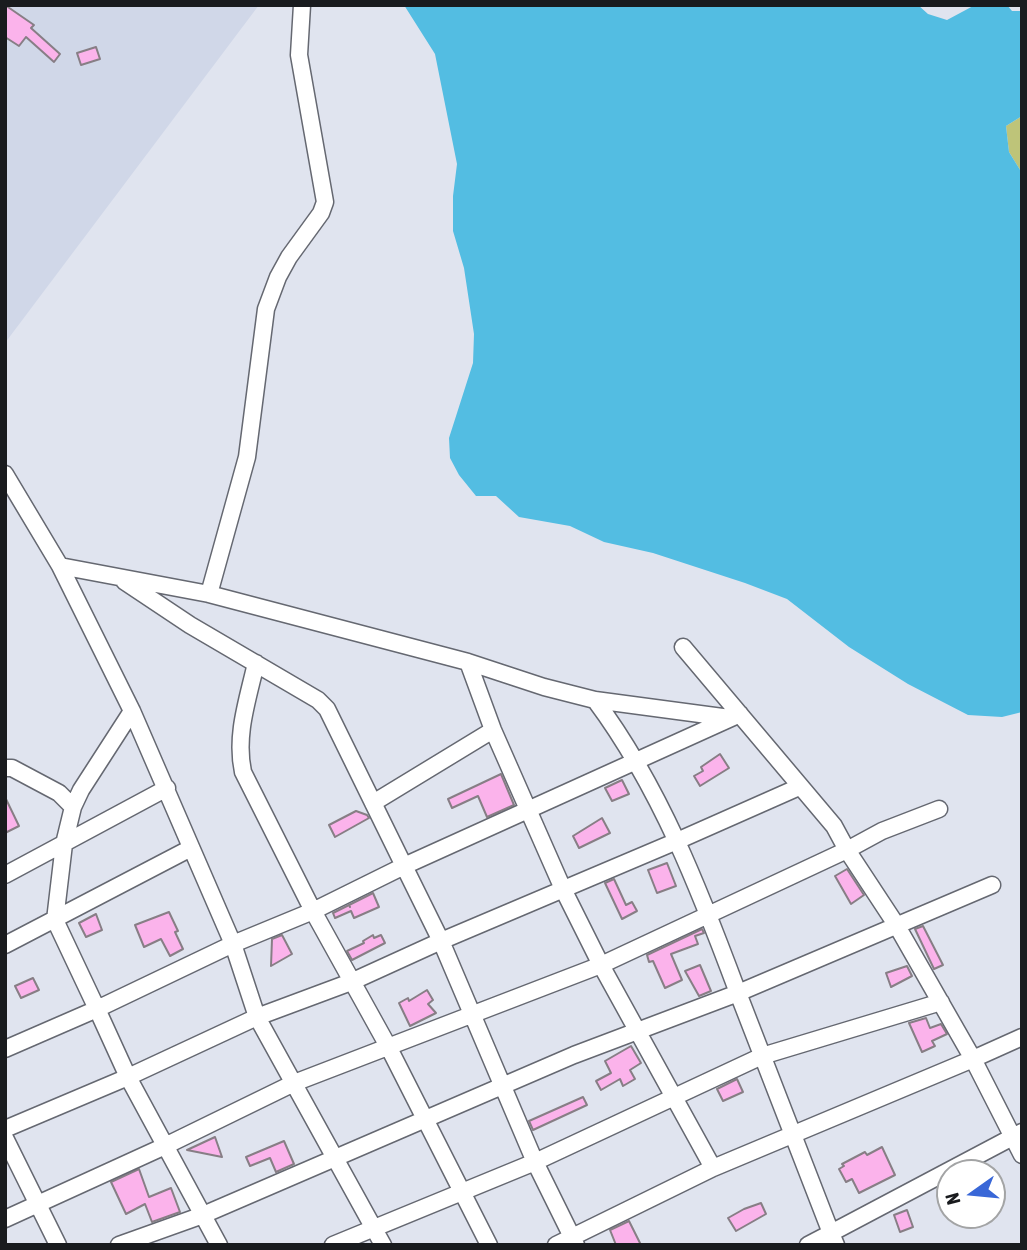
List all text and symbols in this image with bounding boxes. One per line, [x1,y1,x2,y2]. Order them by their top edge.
north arrow [936,1159,1006,1229]
text: N [941,1191,965,1207]

